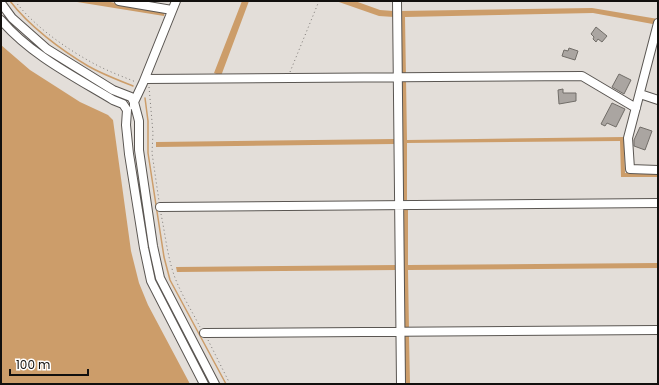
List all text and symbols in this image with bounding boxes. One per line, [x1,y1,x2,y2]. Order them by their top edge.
scale bar [10,351,88,377]
text: 100 m [16,356,50,373]

